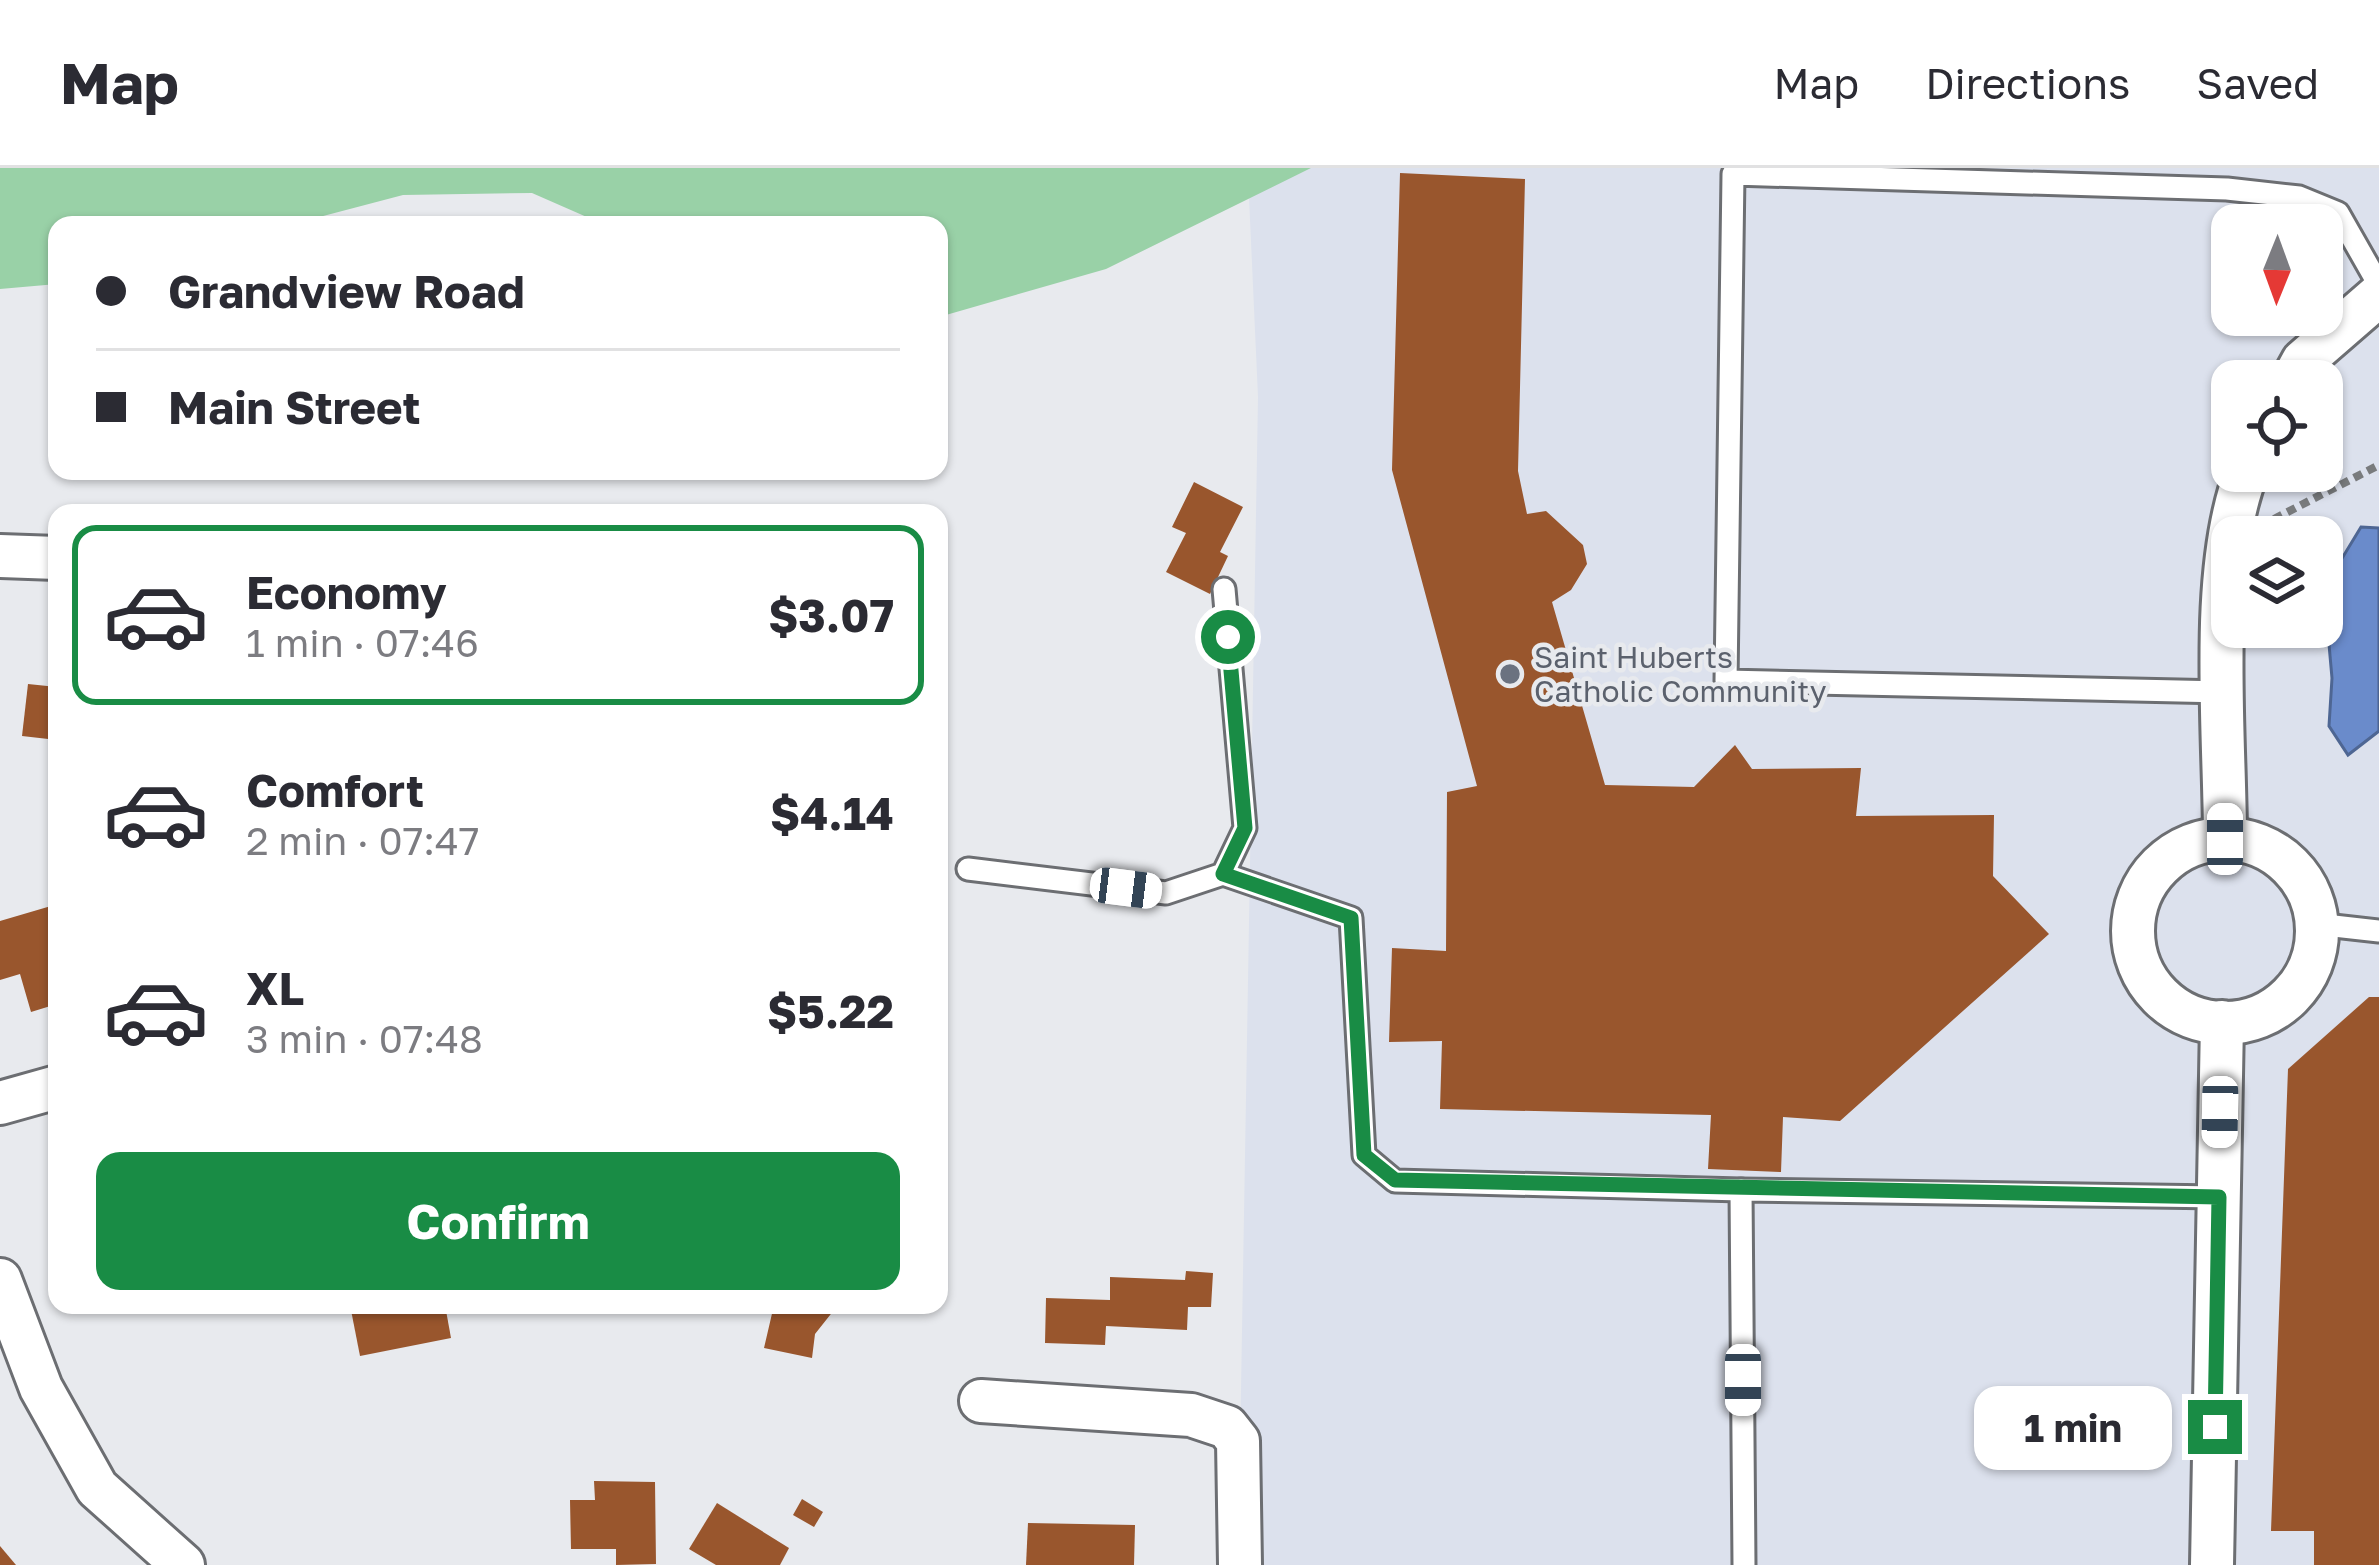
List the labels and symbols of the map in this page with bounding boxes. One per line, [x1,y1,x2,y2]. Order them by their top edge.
north arrow [2211,204,2343,336]
route start [1201,610,1255,664]
place label: Saint Huberts Catholic Community [1534,639,1827,709]
marker: Saint Huberts Catholic Community [1497,661,1523,687]
car [2207,803,2243,875]
car [1088,866,1164,910]
car [2201,1076,2239,1148]
car [1725,1344,1761,1416]
callout: 1 min [1975,1385,2173,1469]
route end [2188,1400,2242,1454]

